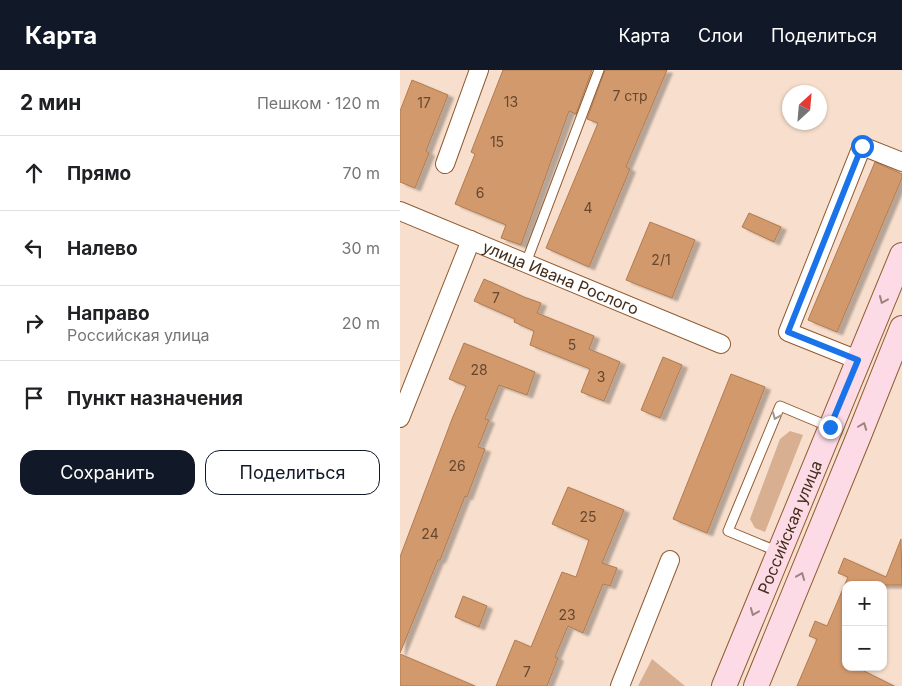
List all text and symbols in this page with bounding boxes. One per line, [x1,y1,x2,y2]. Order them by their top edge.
text: Карта [25,21,97,50]
text: Карта [618,25,670,46]
text: Слои [698,25,743,46]
text: Поделиться [771,25,877,46]
north arrow [782,85,827,130]
house number: 7 стр [612,87,648,104]
text: 2 мин [20,90,81,115]
text: Пешком · 120 m [257,93,380,113]
house number: 13 [504,93,518,110]
house number: 17 [417,94,431,111]
house number: 15 [490,133,504,150]
route start [851,135,874,158]
icon: ahead [20,159,48,187]
text: Прямо [67,162,131,185]
text: 70 m [343,163,380,183]
house number: 6 [476,184,484,201]
house number: 4 [583,199,593,216]
icon: left [20,234,48,262]
street label: улица Ивана Рослого [480,236,642,319]
text: Налево [67,237,138,260]
text: 30 m [342,238,380,258]
house number: 2/1 [651,251,671,268]
house number: 7 [492,289,500,306]
one-way arrow [879,295,890,304]
text: Направо [67,302,150,325]
icon: right [20,309,48,337]
text: 20 m [342,313,380,333]
text: Российская улица [67,325,210,345]
house number: 5 [568,336,576,353]
house number: 28 [470,361,488,378]
house number: 3 [597,368,605,385]
icon: arrive [20,384,48,412]
text: Пункт назначения [67,387,243,410]
one-way arrow [771,411,782,420]
route end [819,416,842,439]
one-way arrow [857,422,867,431]
button: Сохранить [20,450,195,495]
button: Поделиться [205,450,380,495]
house number: 26 [448,457,466,474]
street label: Российская улица [753,457,826,597]
house number: 25 [579,508,597,525]
house number: 24 [421,525,439,542]
one-way arrow [795,572,806,581]
map controls [842,581,887,671]
button: + [842,581,887,626]
house number: 23 [558,606,576,623]
one-way arrow [750,607,761,616]
button: − [842,626,887,671]
house number: 7 [523,663,531,680]

